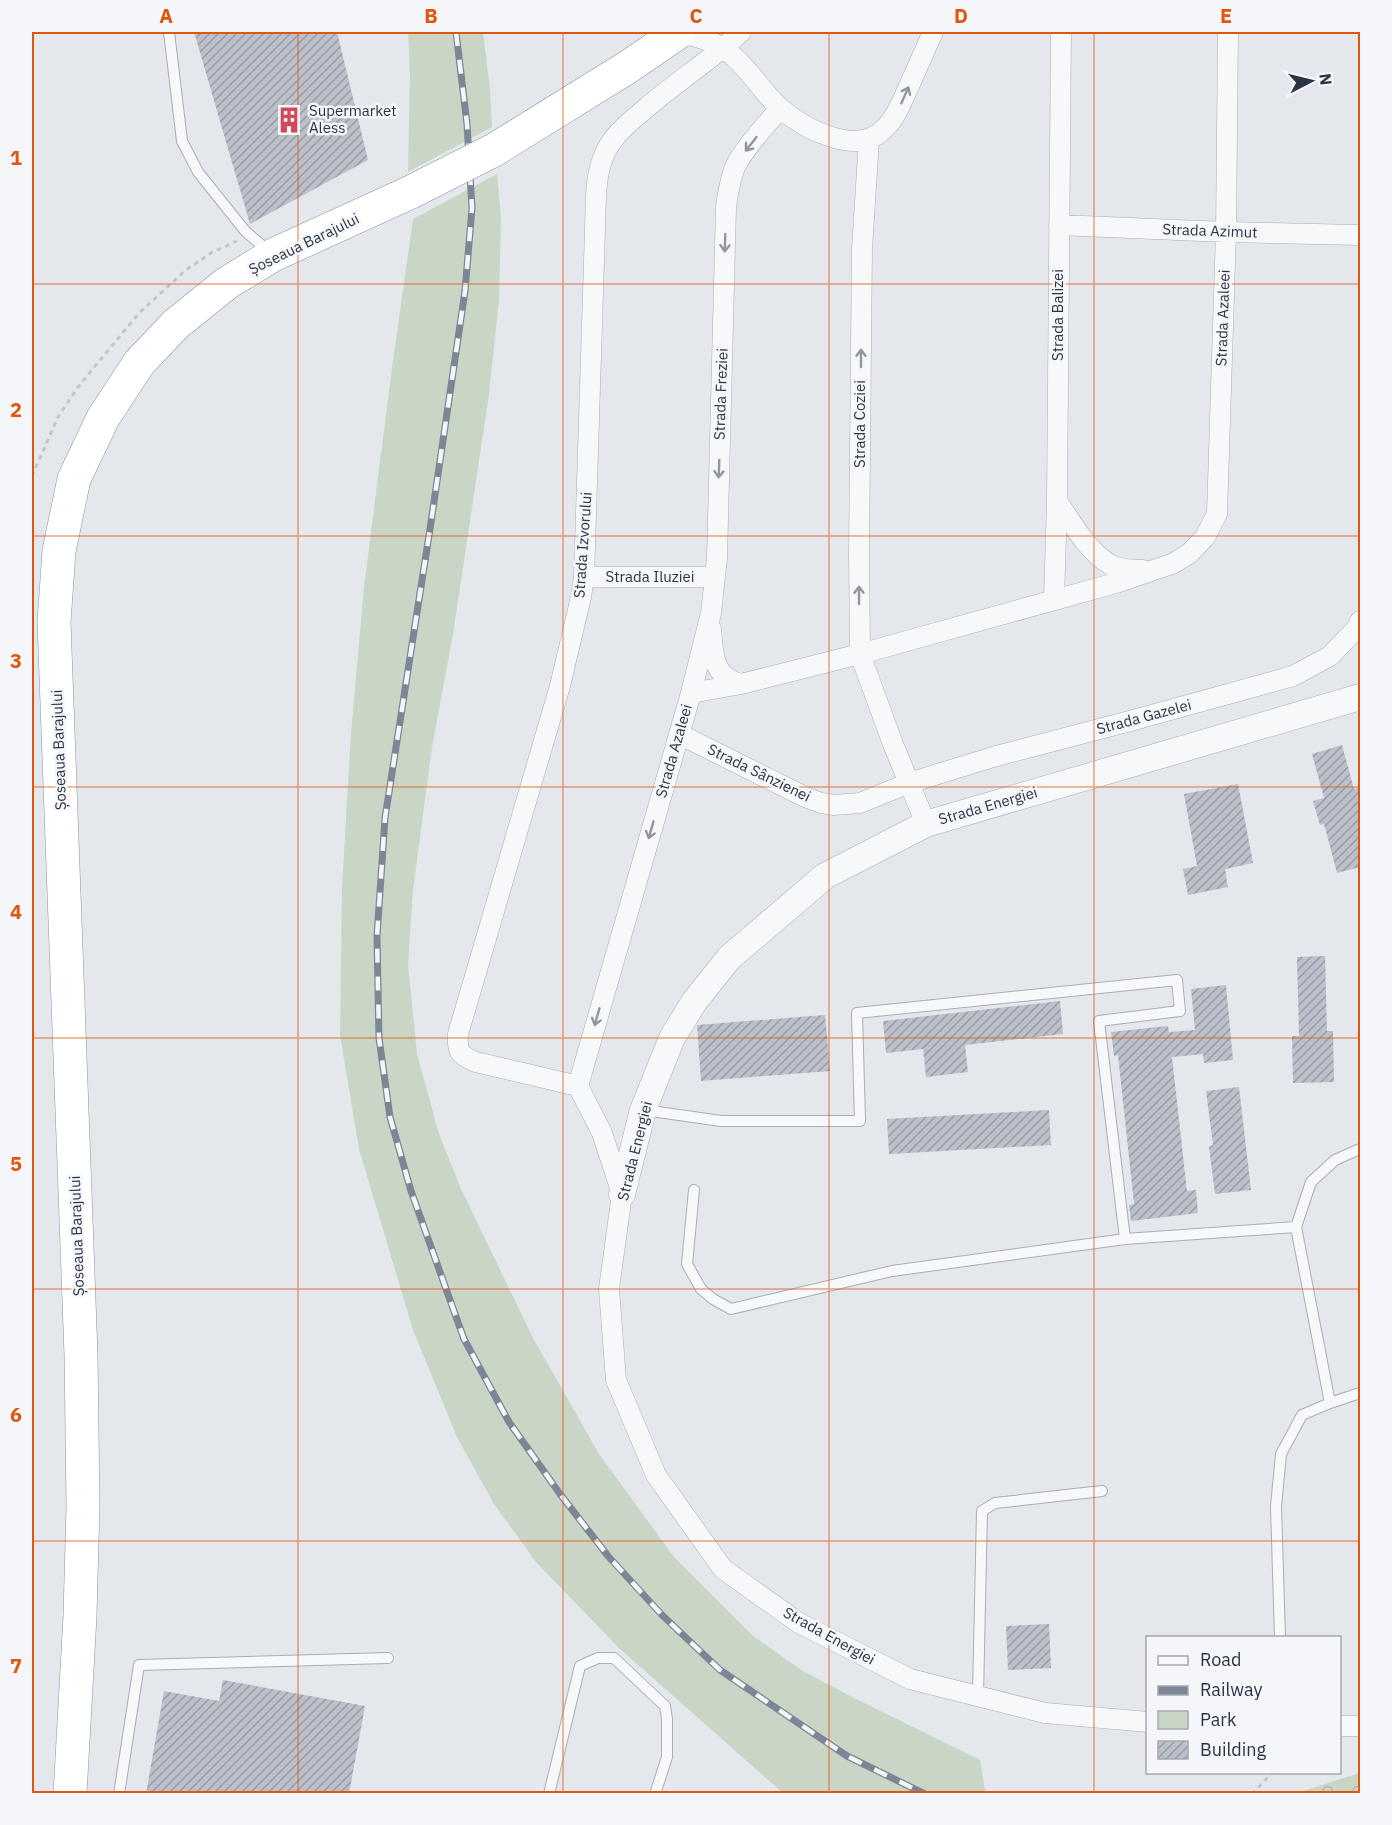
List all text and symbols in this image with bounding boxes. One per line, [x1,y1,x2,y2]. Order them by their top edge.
text: A [159,2,173,29]
text: B [424,2,438,29]
text: C [689,2,703,29]
text: D [954,2,968,29]
text: E [1220,2,1232,29]
north arrow [1281,51,1341,111]
text: N [1315,72,1337,86]
one-way arrow [899,86,911,104]
place label: Supermarket Aless [309,101,396,137]
building icon: Supermarket Aless [274,105,304,135]
one-way arrow [745,136,757,152]
text: 1 [10,144,22,171]
street label: Șoseaua Barajului [245,209,362,279]
street label: Strada Azimut [1162,219,1258,242]
one-way arrow [719,233,731,253]
street label: Strada Balizei [1048,269,1067,361]
street label: Strada Azaleei [1211,269,1234,367]
street label: Strada Freziei [709,348,732,440]
one-way arrow [855,349,867,369]
street label: Strada Coziei [850,380,869,468]
text: 2 [10,396,22,423]
one-way arrow [713,459,725,479]
street label: Strada Izvorului [569,491,596,599]
street label: Strada Iluziei [606,567,694,586]
one-way arrow [853,586,865,606]
text: 3 [10,647,22,674]
street label: Șoseaua Barajului [47,689,70,811]
street label: Strada Gazelei [1094,695,1193,738]
street label: Strada Azaleei [651,702,696,800]
street label: Strada Sânzienei [705,739,814,806]
street label: Strada Energiei [936,782,1040,829]
one-way arrow [645,820,656,839]
text: 4 [10,898,22,925]
one-way arrow [591,1007,602,1026]
street label: Strada Energiei [613,1099,656,1203]
text: 5 [10,1150,22,1177]
street label: Șoseaua Barajului [65,1175,88,1297]
text: 6 [10,1401,22,1428]
street label: Strada Energiei [780,1603,878,1669]
legend [1146,1636,1341,1774]
text: Road [1200,1648,1241,1671]
text: 7 [10,1652,22,1679]
text: Railway [1200,1678,1262,1701]
text: Park [1200,1708,1237,1731]
text: Building [1200,1738,1267,1761]

